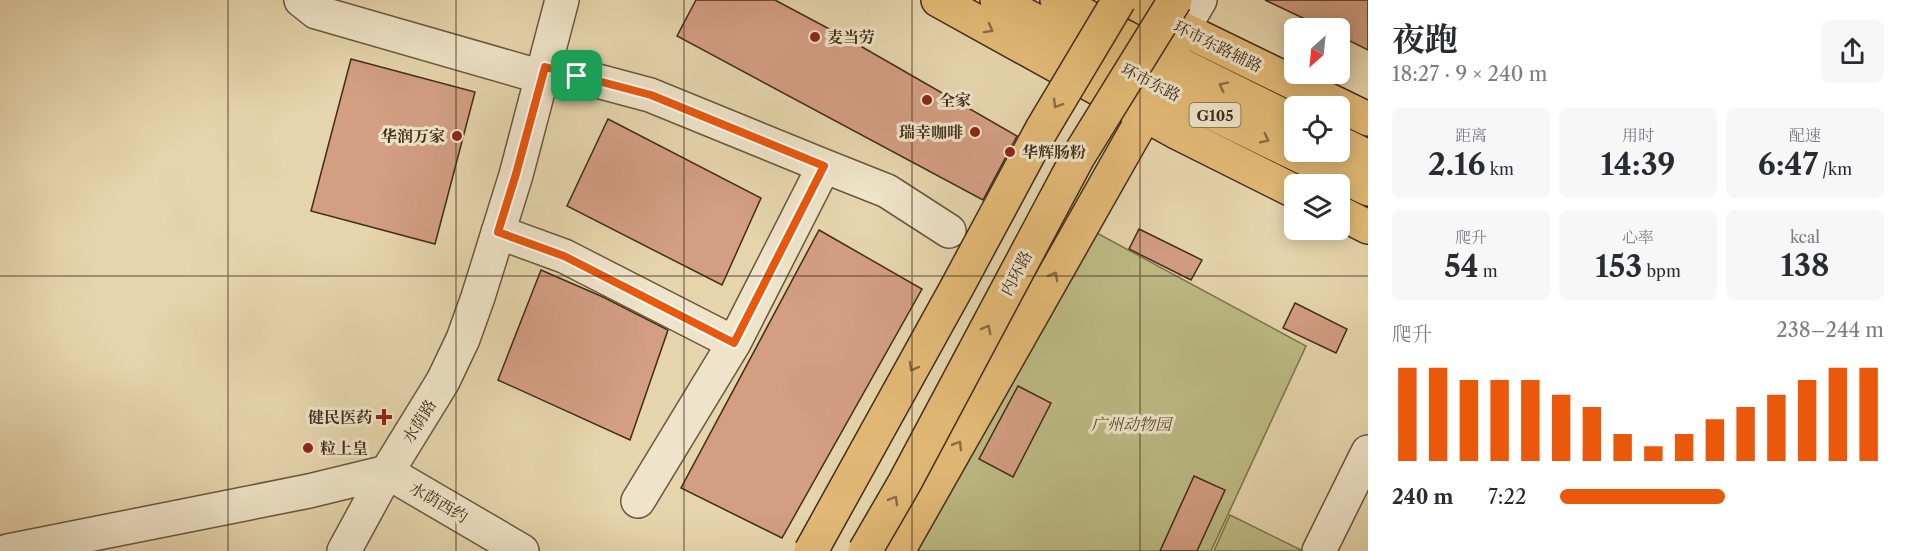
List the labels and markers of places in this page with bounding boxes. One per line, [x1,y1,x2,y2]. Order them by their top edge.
place label: 麦当劳 [827,27,875,47]
marker: 麦当劳 [808,30,822,44]
pin [551,50,602,101]
place label: 全家 [939,90,971,110]
marker: 全家 [920,93,934,107]
place label: 瑞幸咖啡 [899,122,963,142]
marker: 瑞幸咖啡 [968,125,982,139]
place label: 华润万家 [381,126,445,146]
marker: 华润万家 [450,129,464,143]
place label: 华辉肠粉 [1022,142,1086,162]
marker: 华辉肠粉 [1003,145,1017,159]
place label: 健民医药 [308,407,372,427]
marker: 健民医药 [377,410,391,424]
place label: 粒上皇 [320,438,368,458]
marker: 粒上皇 [301,441,315,455]

